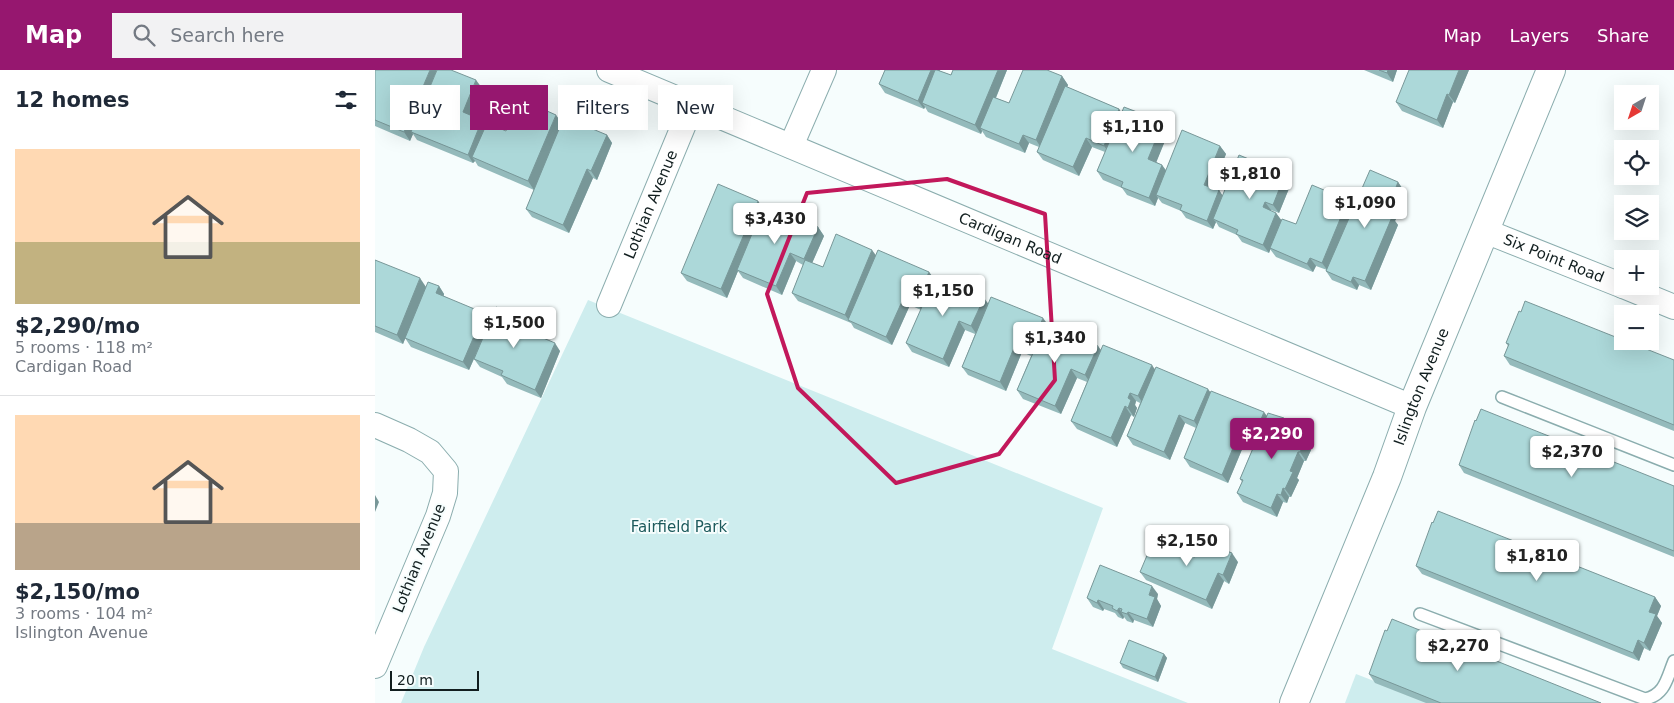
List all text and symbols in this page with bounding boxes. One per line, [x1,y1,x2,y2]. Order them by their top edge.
search box [112,13,462,58]
text: Map [25,21,82,49]
icon: search [130,21,158,49]
text: Search here [170,24,284,46]
text: Map [1443,25,1481,46]
text: Layers [1509,25,1569,46]
text: Share [1597,25,1649,46]
chip: Buy [390,85,460,130]
chip: Rent [470,85,548,130]
chip: Filters [558,85,648,130]
chip: New [658,85,733,130]
north arrow [1614,85,1659,130]
map controls [1614,85,1659,350]
icon: filters [332,86,360,114]
text: 12 homes [15,88,130,112]
pin: $1,110 [1092,111,1174,153]
text: $1,110 [1102,117,1164,136]
button: locate [1614,140,1659,185]
street label: Lothian Avenue [620,147,681,261]
pin: $1,810 [1209,158,1291,200]
text: $1,810 [1219,164,1281,183]
icon: home [143,182,233,272]
pin: $1,090 [1324,186,1406,229]
text: $1,090 [1334,193,1396,212]
button: layers [1614,195,1659,240]
pin: $3,430 [734,202,816,245]
text: $3,430 [744,209,806,228]
street label: Cardigan Road [956,209,1064,268]
street label: Six Point Road [1501,230,1607,287]
button: + [1614,250,1659,295]
pin: $1,150 [902,274,984,317]
text: $1,150 [912,281,974,300]
button: − [1614,305,1659,350]
pin: $1,500 [473,306,555,349]
text: $1,500 [483,313,545,332]
text: $2,290/mo [15,314,140,338]
pin: $1,340 [1014,322,1096,364]
street label: Islington Avenue [1390,325,1453,448]
text: $1,340 [1024,328,1086,347]
text: 5 rooms · 118 m² [15,338,153,357]
text: Cardigan Road [15,357,132,376]
pin: $2,290 [1231,418,1313,460]
text: $2,290 [1241,424,1303,443]
pin: $2,370 [1531,436,1613,478]
text: $2,370 [1541,442,1603,461]
icon: home [143,447,233,537]
street label: Lothian Avenue [389,501,449,615]
park label: Fairfield Park [631,518,727,536]
pin: $2,150 [1146,524,1228,567]
text: $2,150 [1156,531,1218,550]
pin: $1,810 [1496,540,1578,582]
text: $1,810 [1506,546,1568,565]
text: $2,150/mo [15,580,140,604]
text: 3 rooms · 104 m² [15,604,153,623]
text: Islington Avenue [15,623,148,642]
pin: $2,270 [1417,630,1499,672]
text: $2,270 [1427,636,1489,655]
scale bar [390,668,479,691]
text: 20 m [397,672,433,688]

